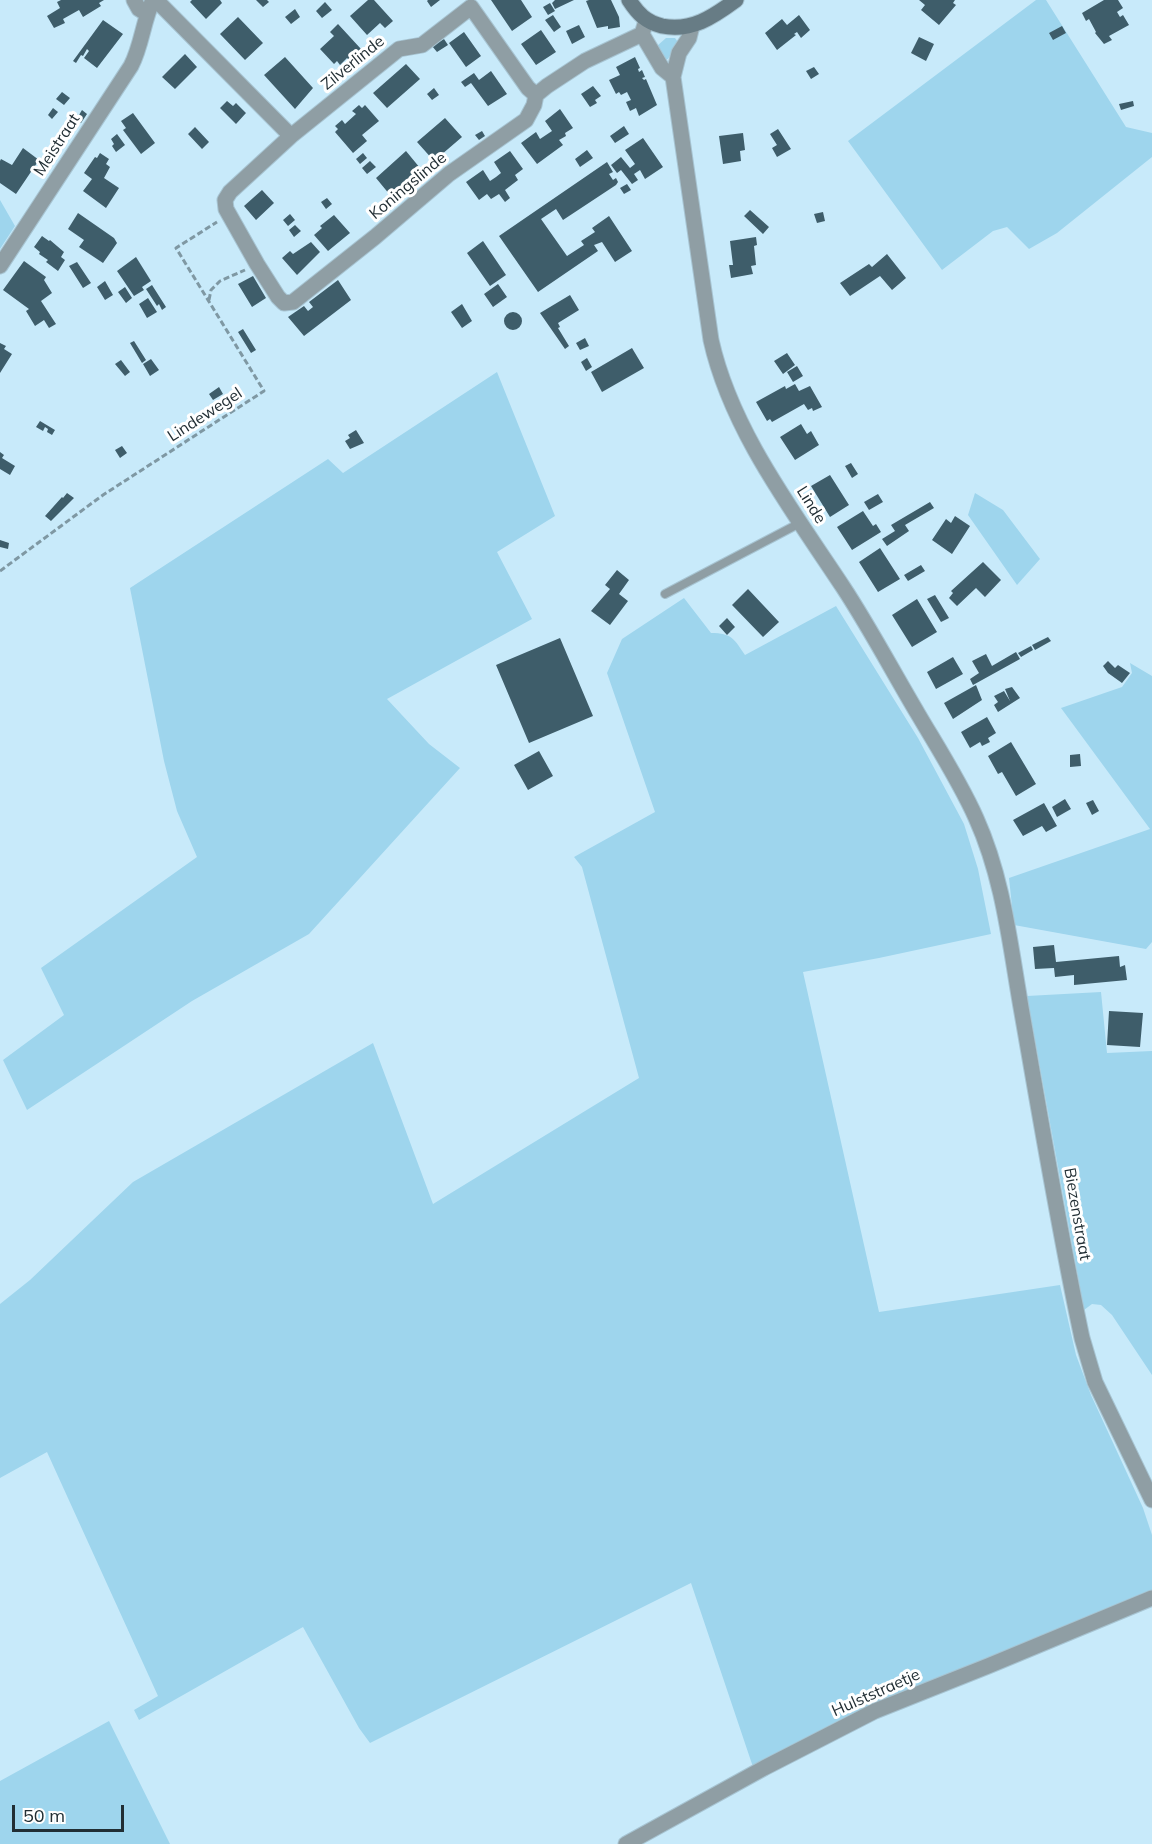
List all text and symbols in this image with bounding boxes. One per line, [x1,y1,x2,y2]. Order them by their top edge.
street label: Zilverlinde [318,32,388,94]
street label: Meistraat [30,110,84,180]
street label: Koningslinde [366,148,450,224]
street label: Lindewegel [164,384,246,446]
street label: Linde [792,483,830,527]
street label: Biezenstraat [1059,1166,1095,1262]
street label: Hulststraetje [829,1665,923,1721]
scale bar [15,1793,128,1831]
text: 50 m [23,1804,65,1827]

